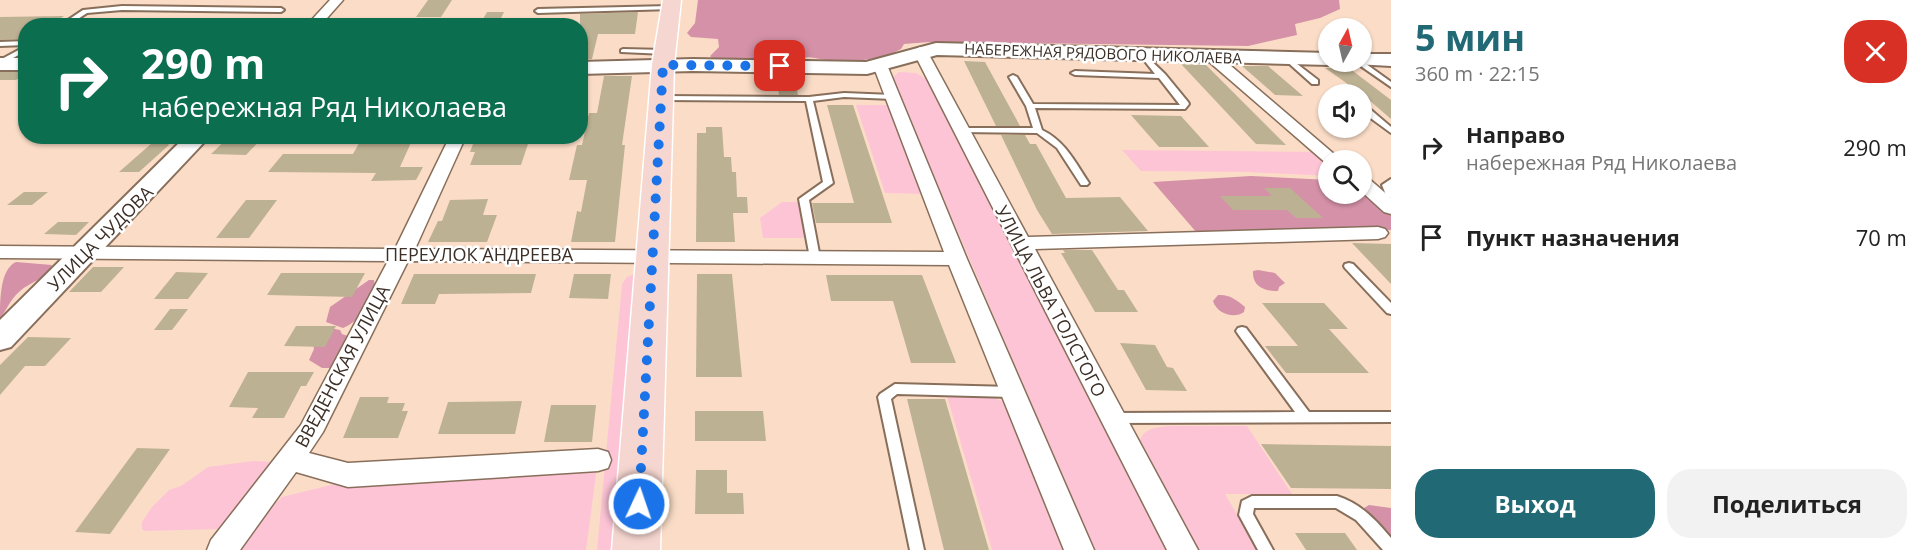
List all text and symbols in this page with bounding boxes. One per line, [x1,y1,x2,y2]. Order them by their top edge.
text: 5 мин [1415,13,1525,62]
north arrow [1318,18,1372,72]
map controls [1318,18,1372,204]
button: close [1844,20,1907,83]
text: 290 m [141,34,265,91]
street label: НАБЕРЕЖНАЯ РЯДОВОГО НИКОЛАЕВА [964,38,1243,68]
pin [754,40,805,91]
icon: right [42,42,120,120]
icon: arrive [763,49,796,82]
text: 360 m · 22:15 [1415,60,1540,87]
button: sound [1318,84,1372,138]
text: набережная Ряд Николаева [141,88,507,125]
text: Направо [1466,119,1565,149]
icon: right [1415,131,1448,164]
text: 290 m [1843,132,1907,162]
text: набережная Ряд Николаева [1466,149,1737,176]
button: search [1318,150,1372,204]
street label: УЛИЦА ЧУДОВА [42,180,158,296]
street label: УЛИЦА ЛЬВА ТОЛСТОГО [990,201,1112,401]
icon: arrive [1415,221,1448,254]
text: Пункт назначения [1466,222,1680,252]
text: 70 m [1856,222,1907,252]
street label: ПЕРЕУЛОК АНДРЕЕВА [385,242,574,266]
street label: ВВЕДЕНСКАЯ УЛИЦА [289,280,395,451]
button: Выход [1415,469,1655,538]
button: Поделиться [1667,469,1907,538]
position arrow [607,472,671,536]

